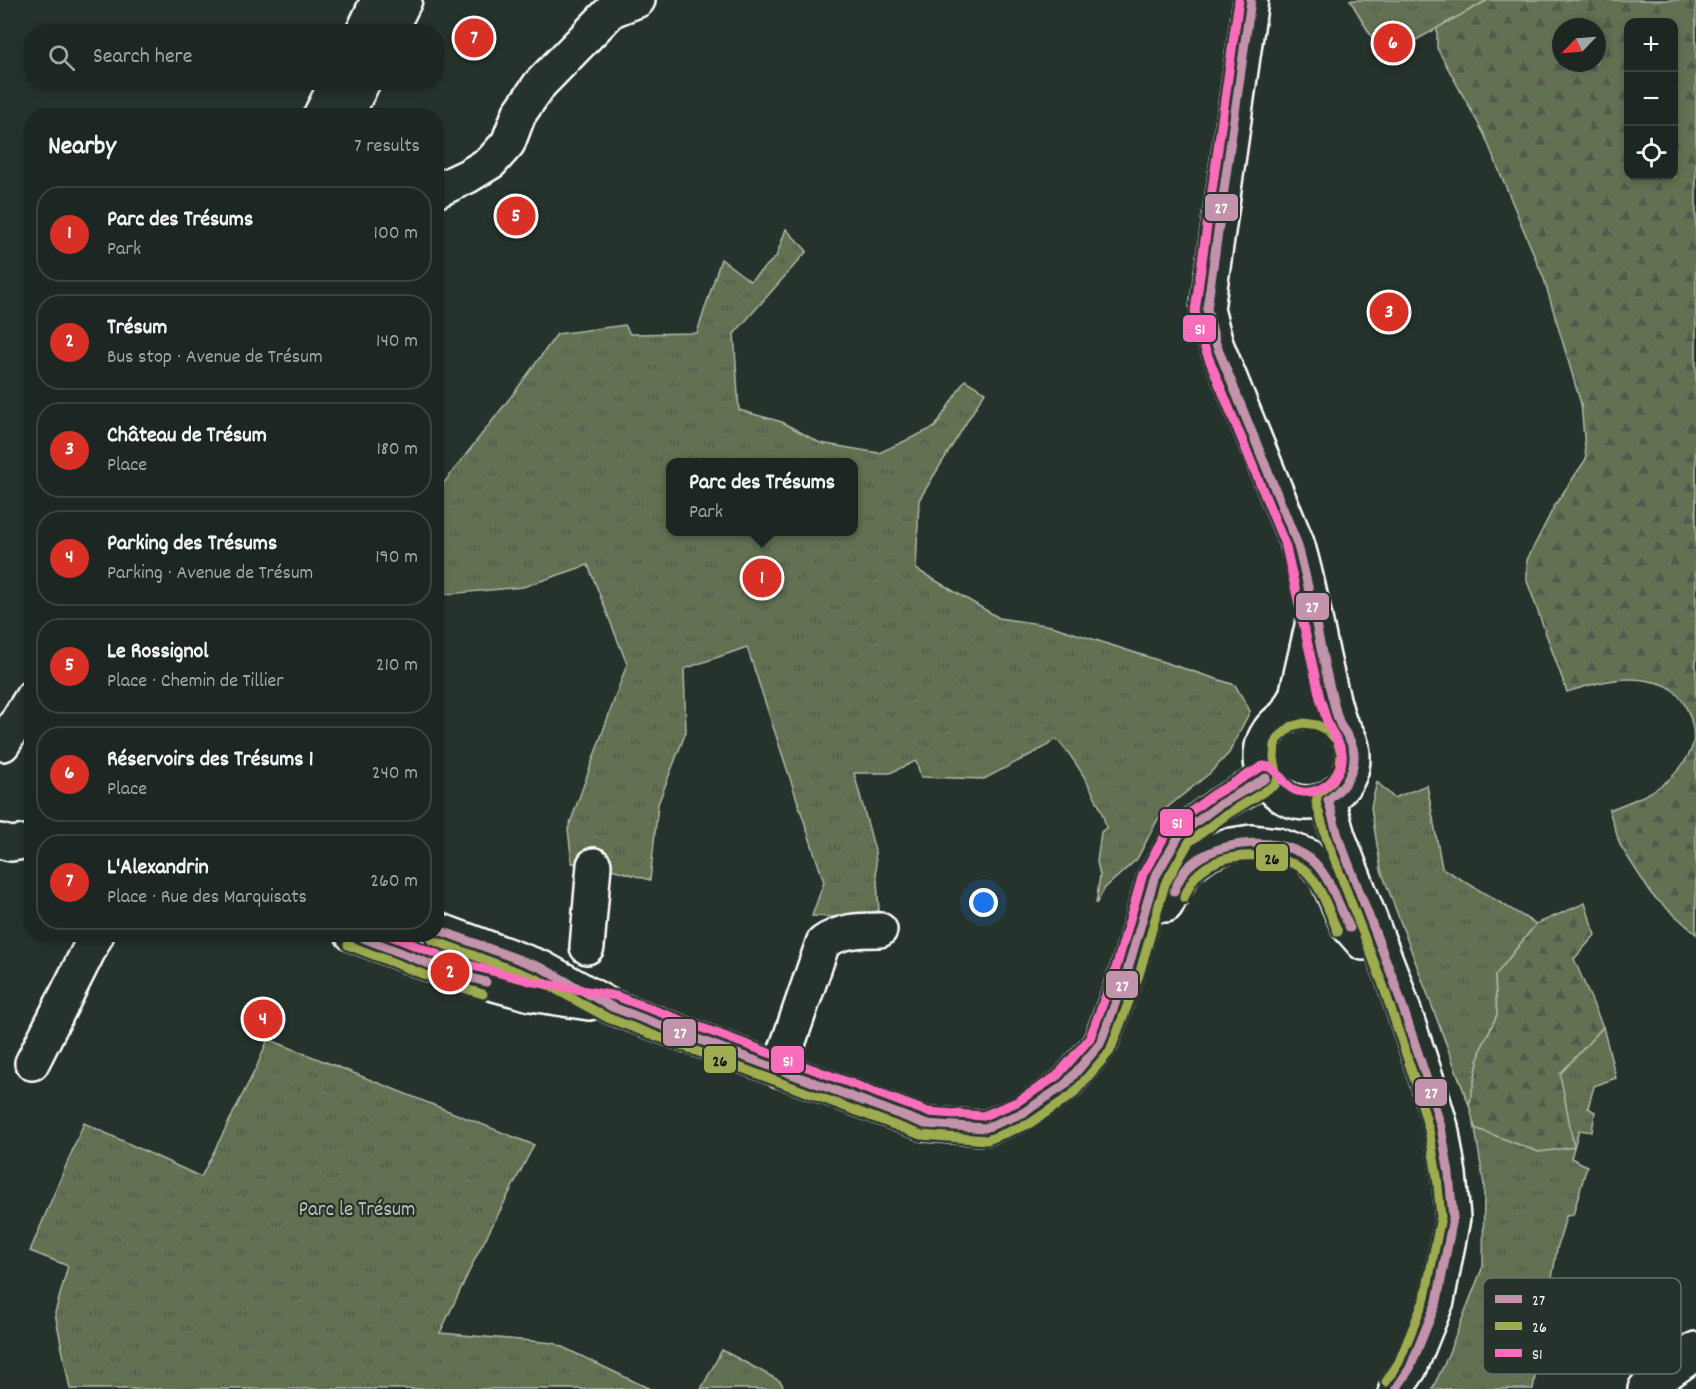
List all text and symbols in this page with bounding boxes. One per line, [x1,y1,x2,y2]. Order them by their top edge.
pin: 7 [454,15,494,60]
north arrow [1552,18,1606,72]
map controls [1624,18,1678,180]
button: + [1624,18,1678,72]
pin: 6 [1374,20,1412,66]
search box [24,24,444,90]
icon: search [45,41,78,74]
text: Search here [93,42,192,73]
button: − [1624,72,1678,126]
button: locate [1624,126,1678,180]
text: Nearby [48,129,116,166]
text: 7 results [354,133,420,161]
line badge: 27 [1204,193,1239,222]
pin: 5 [496,194,536,238]
text: 27 [1214,198,1228,221]
text: Parc des Trésums [107,205,253,236]
text: 1 [67,220,72,248]
text: 100 m [374,220,418,248]
text: Park [107,236,141,264]
pin: 3 [1370,290,1408,334]
text: Trésum [107,313,167,344]
line badge: S1 [1182,314,1217,343]
text: S1 [1195,319,1205,342]
text: 2 [65,328,74,356]
text: 140 m [376,328,418,356]
text: Bus stop · Avenue de Trésum [107,344,323,372]
text: Château de Trésum [107,421,267,452]
text: 3 [65,436,74,464]
text: 180 m [376,436,418,464]
text: Place [107,452,147,480]
popup [666,458,858,536]
text: Parc des Trésums [689,468,835,499]
text: Park [689,499,723,527]
text: Parking des Trésums [107,529,277,560]
text: 4 [65,544,74,572]
text: 190 m [375,544,418,572]
pin: 1 [742,556,782,600]
text: Parking · Avenue de Trésum [107,560,313,588]
line badge: 27 [1295,592,1330,621]
text: 27 [1305,597,1319,620]
text: Le Rossignol [107,637,209,668]
text: 5 [65,652,74,680]
text: 210 m [376,652,418,680]
text: Place · Chemin de Tillier [107,668,284,696]
text: Réservoirs des Trésums 1 [107,745,313,776]
text: 6 [65,760,74,788]
text: 240 m [372,760,418,788]
text: Place [107,776,147,804]
line badge: S1 [1159,808,1194,837]
text: S1 [1172,813,1182,836]
line badge: 26 [1255,843,1289,872]
text: 26 [1265,849,1280,872]
text: L'Alexandrin [107,853,209,884]
text: 7 [66,868,73,896]
text: 260 m [370,868,418,896]
text: Place · Rue des Marquisats [107,884,307,912]
your location [969,888,998,917]
pin: 2 [430,950,470,994]
line badge: 27 [1105,970,1139,999]
text: 27 [1115,976,1129,999]
pin: 4 [244,996,282,1042]
line badge: 27 [662,1018,697,1047]
text: 27 [673,1023,687,1046]
line badge: 26 [703,1045,737,1074]
line badge: S1 [770,1045,805,1074]
text: 26 [713,1051,728,1074]
text: S1 [783,1051,793,1074]
line badge: 27 [1414,1078,1448,1107]
text: 27 [1424,1083,1438,1106]
park label: Parc le Trésum [298,1196,416,1226]
legend [1483,1278,1681,1374]
text: 27 [1532,1290,1545,1313]
text: 26 [1532,1317,1547,1340]
text: S1 [1532,1344,1543,1367]

